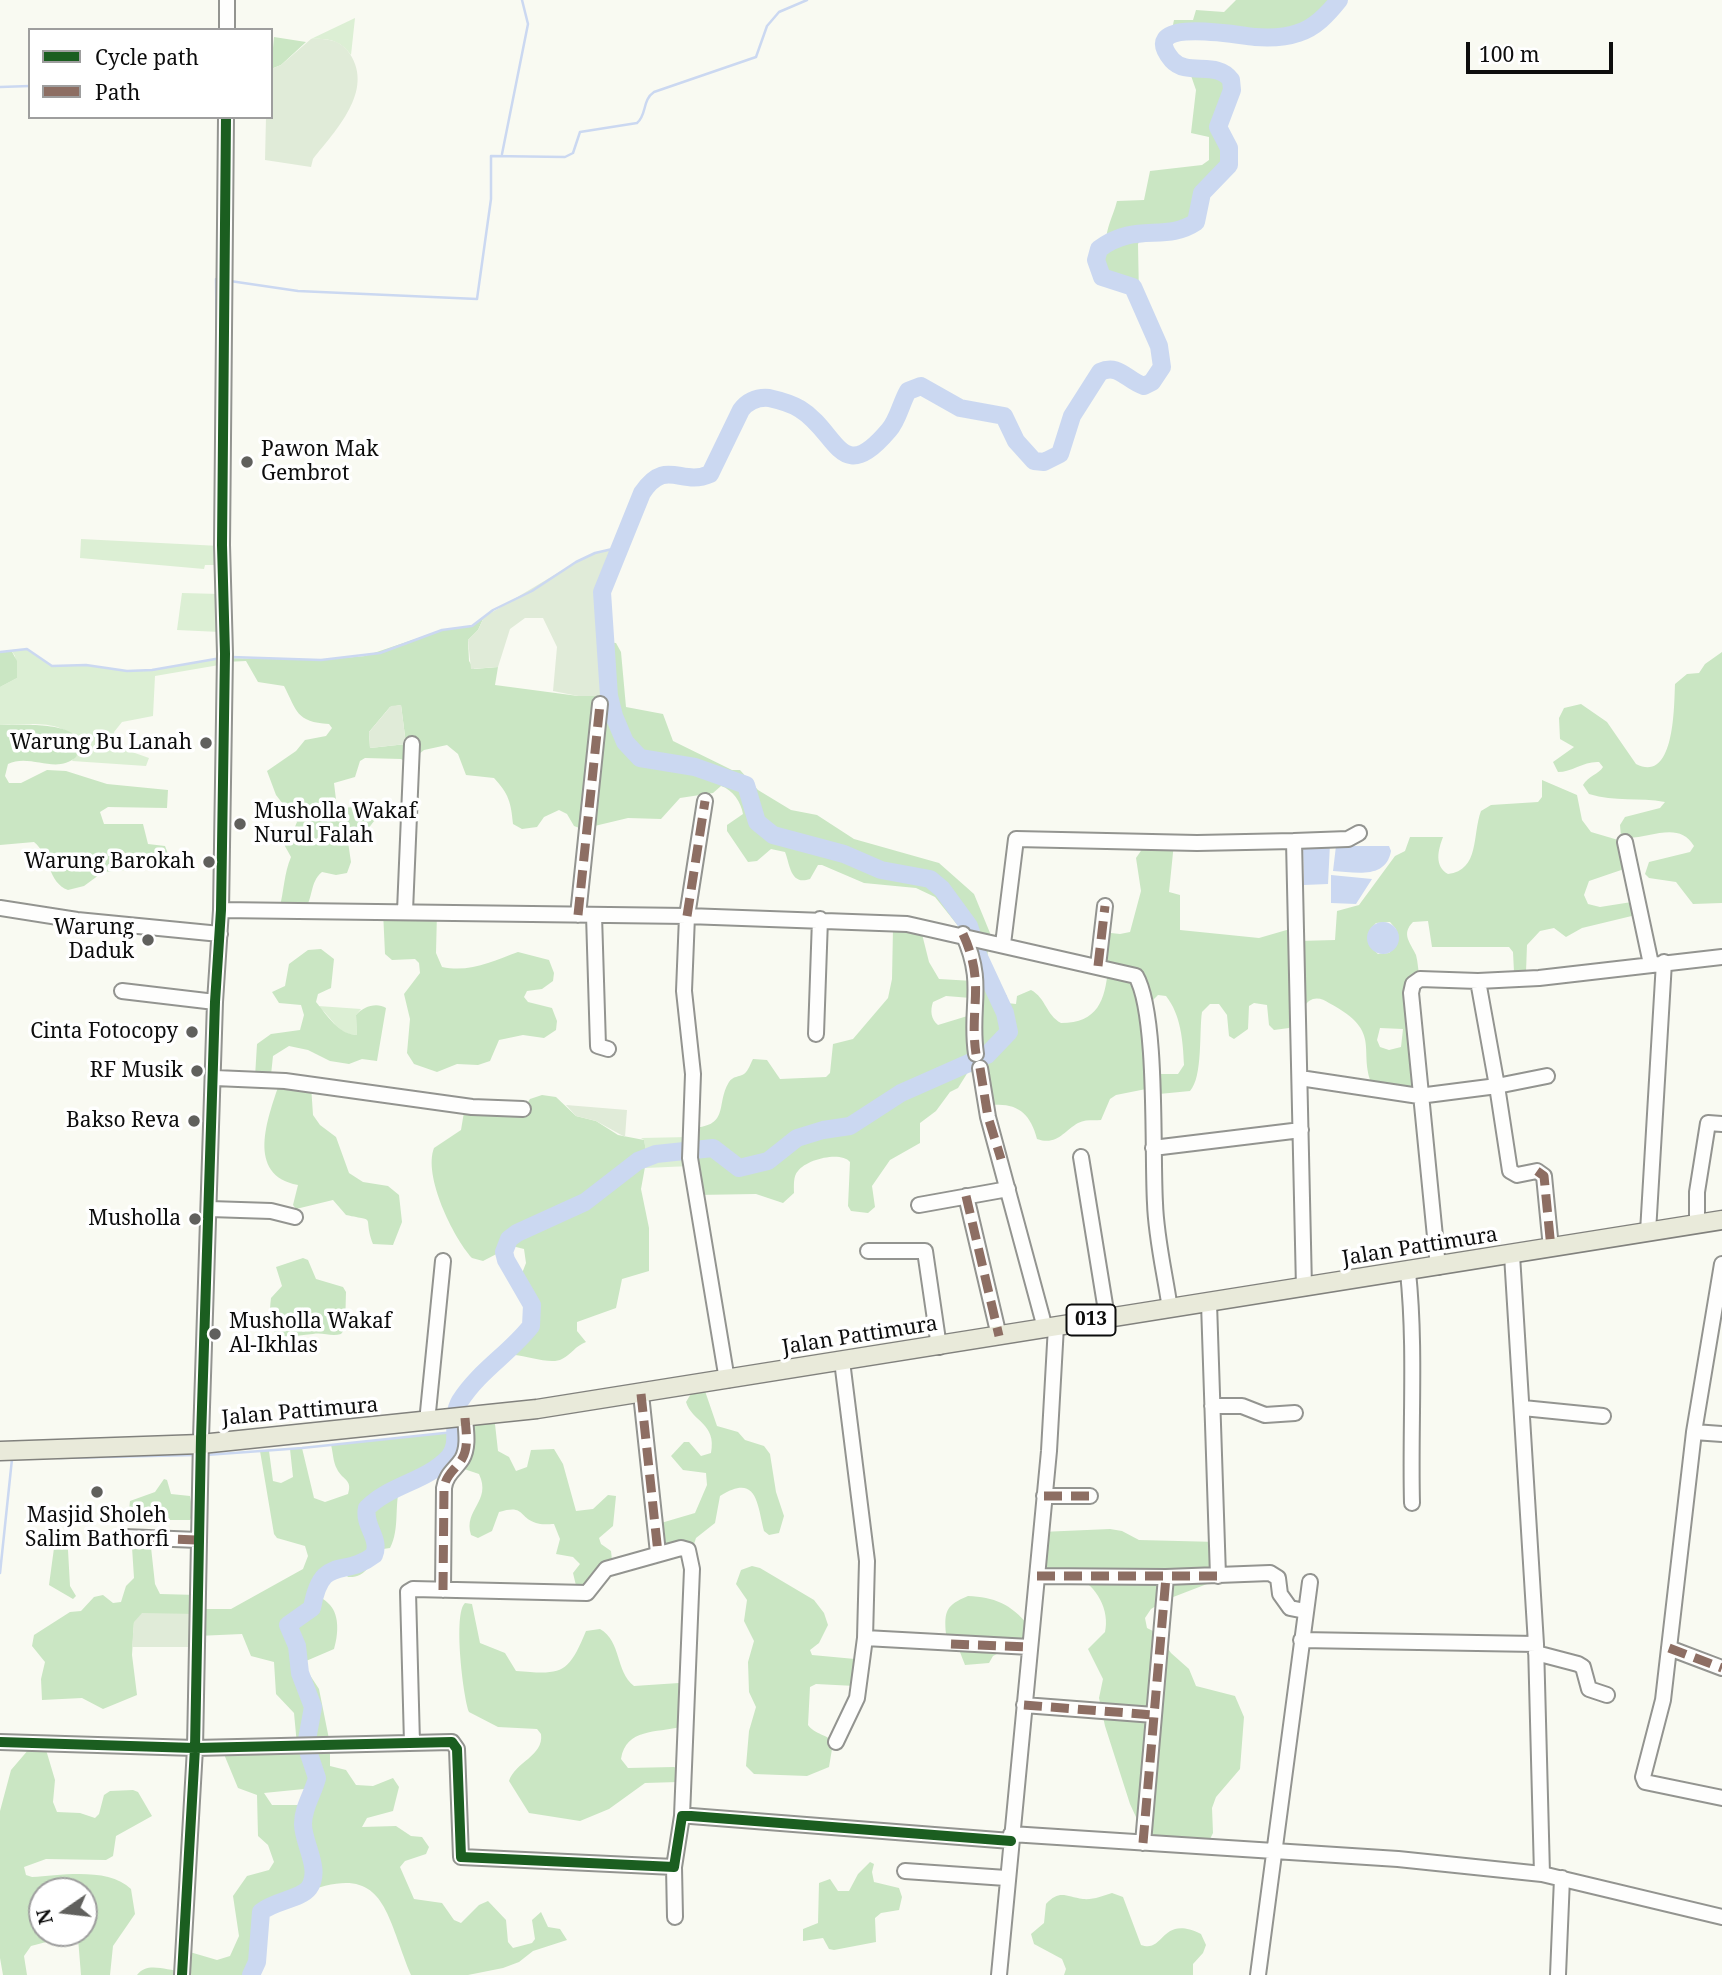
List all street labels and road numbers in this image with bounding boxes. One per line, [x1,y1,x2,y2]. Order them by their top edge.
street label: Jalan Pattimura [1340,1222,1500,1272]
road number: 013 [1066,1304,1116,1336]
street label: Jalan Pattimura [780,1311,940,1361]
street label: Jalan Pattimura [221,1393,379,1431]

